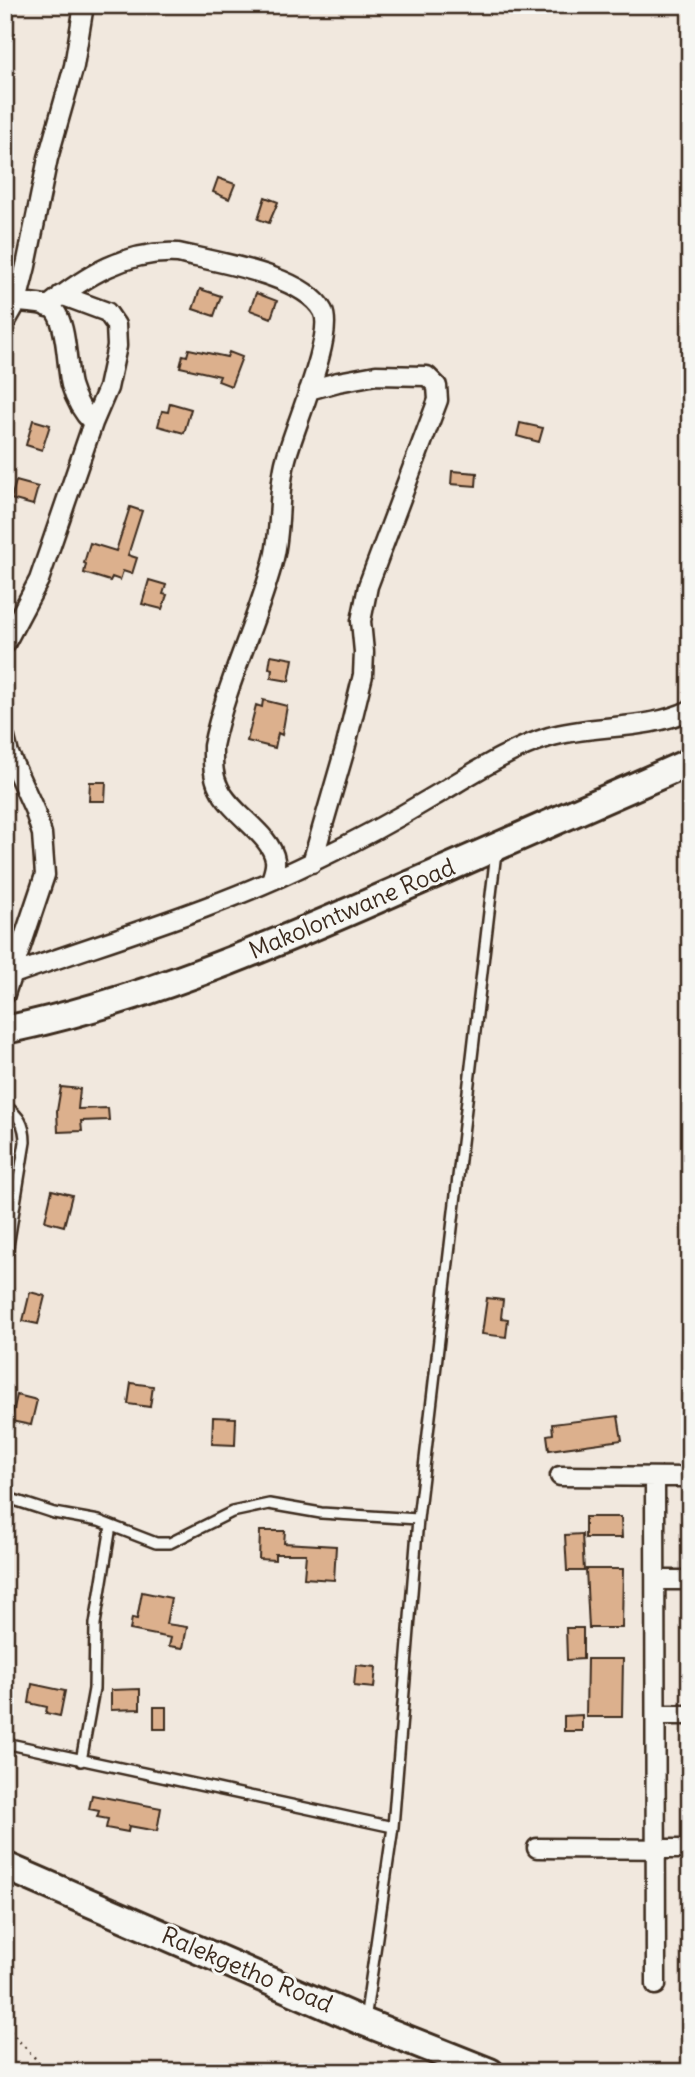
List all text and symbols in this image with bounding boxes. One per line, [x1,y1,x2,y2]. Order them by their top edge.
street label: Makolontwane Road [244,851,459,965]
street label: Ralekgetho Road [157,1920,337,2019]

